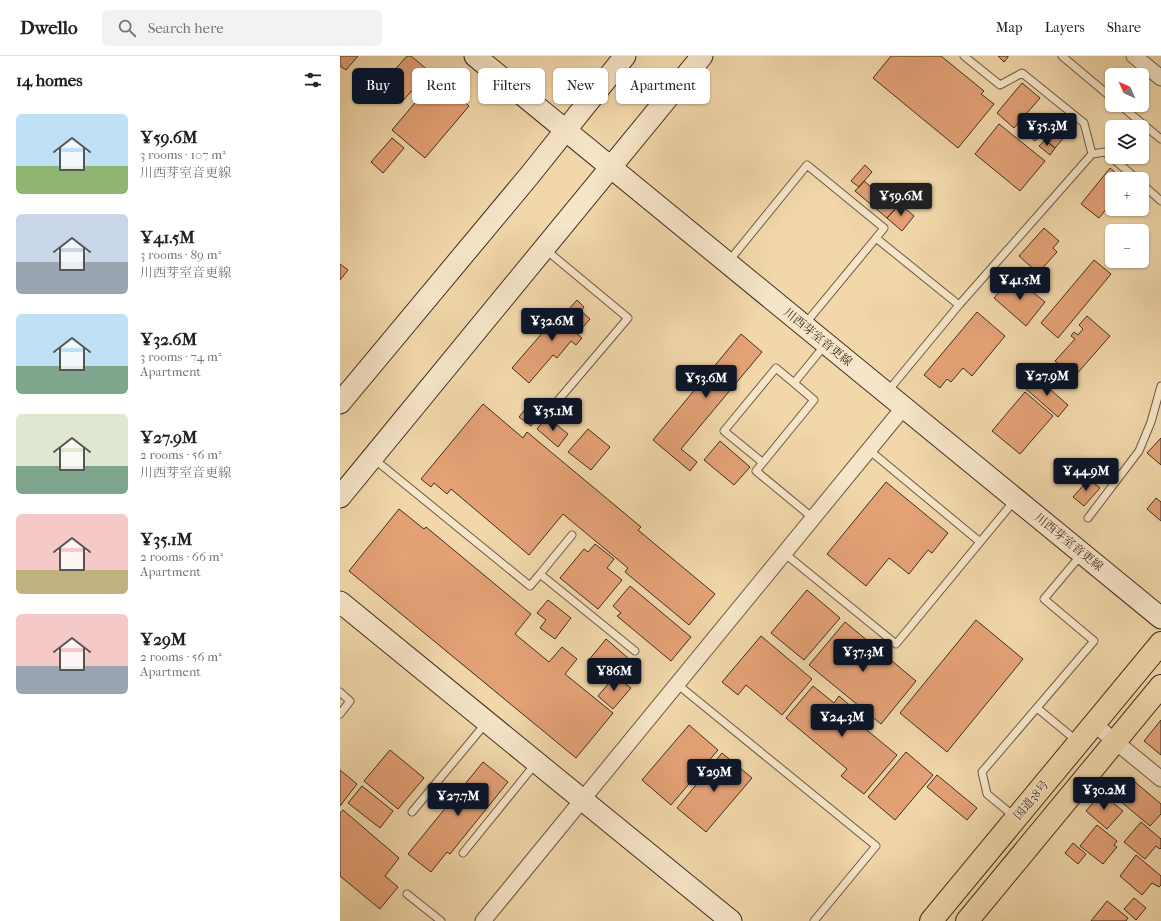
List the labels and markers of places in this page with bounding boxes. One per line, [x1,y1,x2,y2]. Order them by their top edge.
pin: ¥35.3M [1014,113,1080,147]
pin: ¥59.6M [868,183,934,217]
pin: ¥41.5M [987,267,1053,301]
pin: ¥32.6M [519,308,585,342]
pin: ¥27.9M [1014,363,1080,397]
pin: ¥53.6M [673,365,739,399]
pin: ¥35.1M [520,398,586,432]
pin: ¥44.9M [1053,458,1119,492]
pin: ¥37.3M [830,639,896,673]
pin: ¥86M [590,658,638,692]
pin: ¥24.3M [809,704,875,738]
pin: ¥29M [690,759,738,793]
pin: ¥30.2M [1071,777,1137,811]
pin: ¥27.7M [425,783,491,817]

